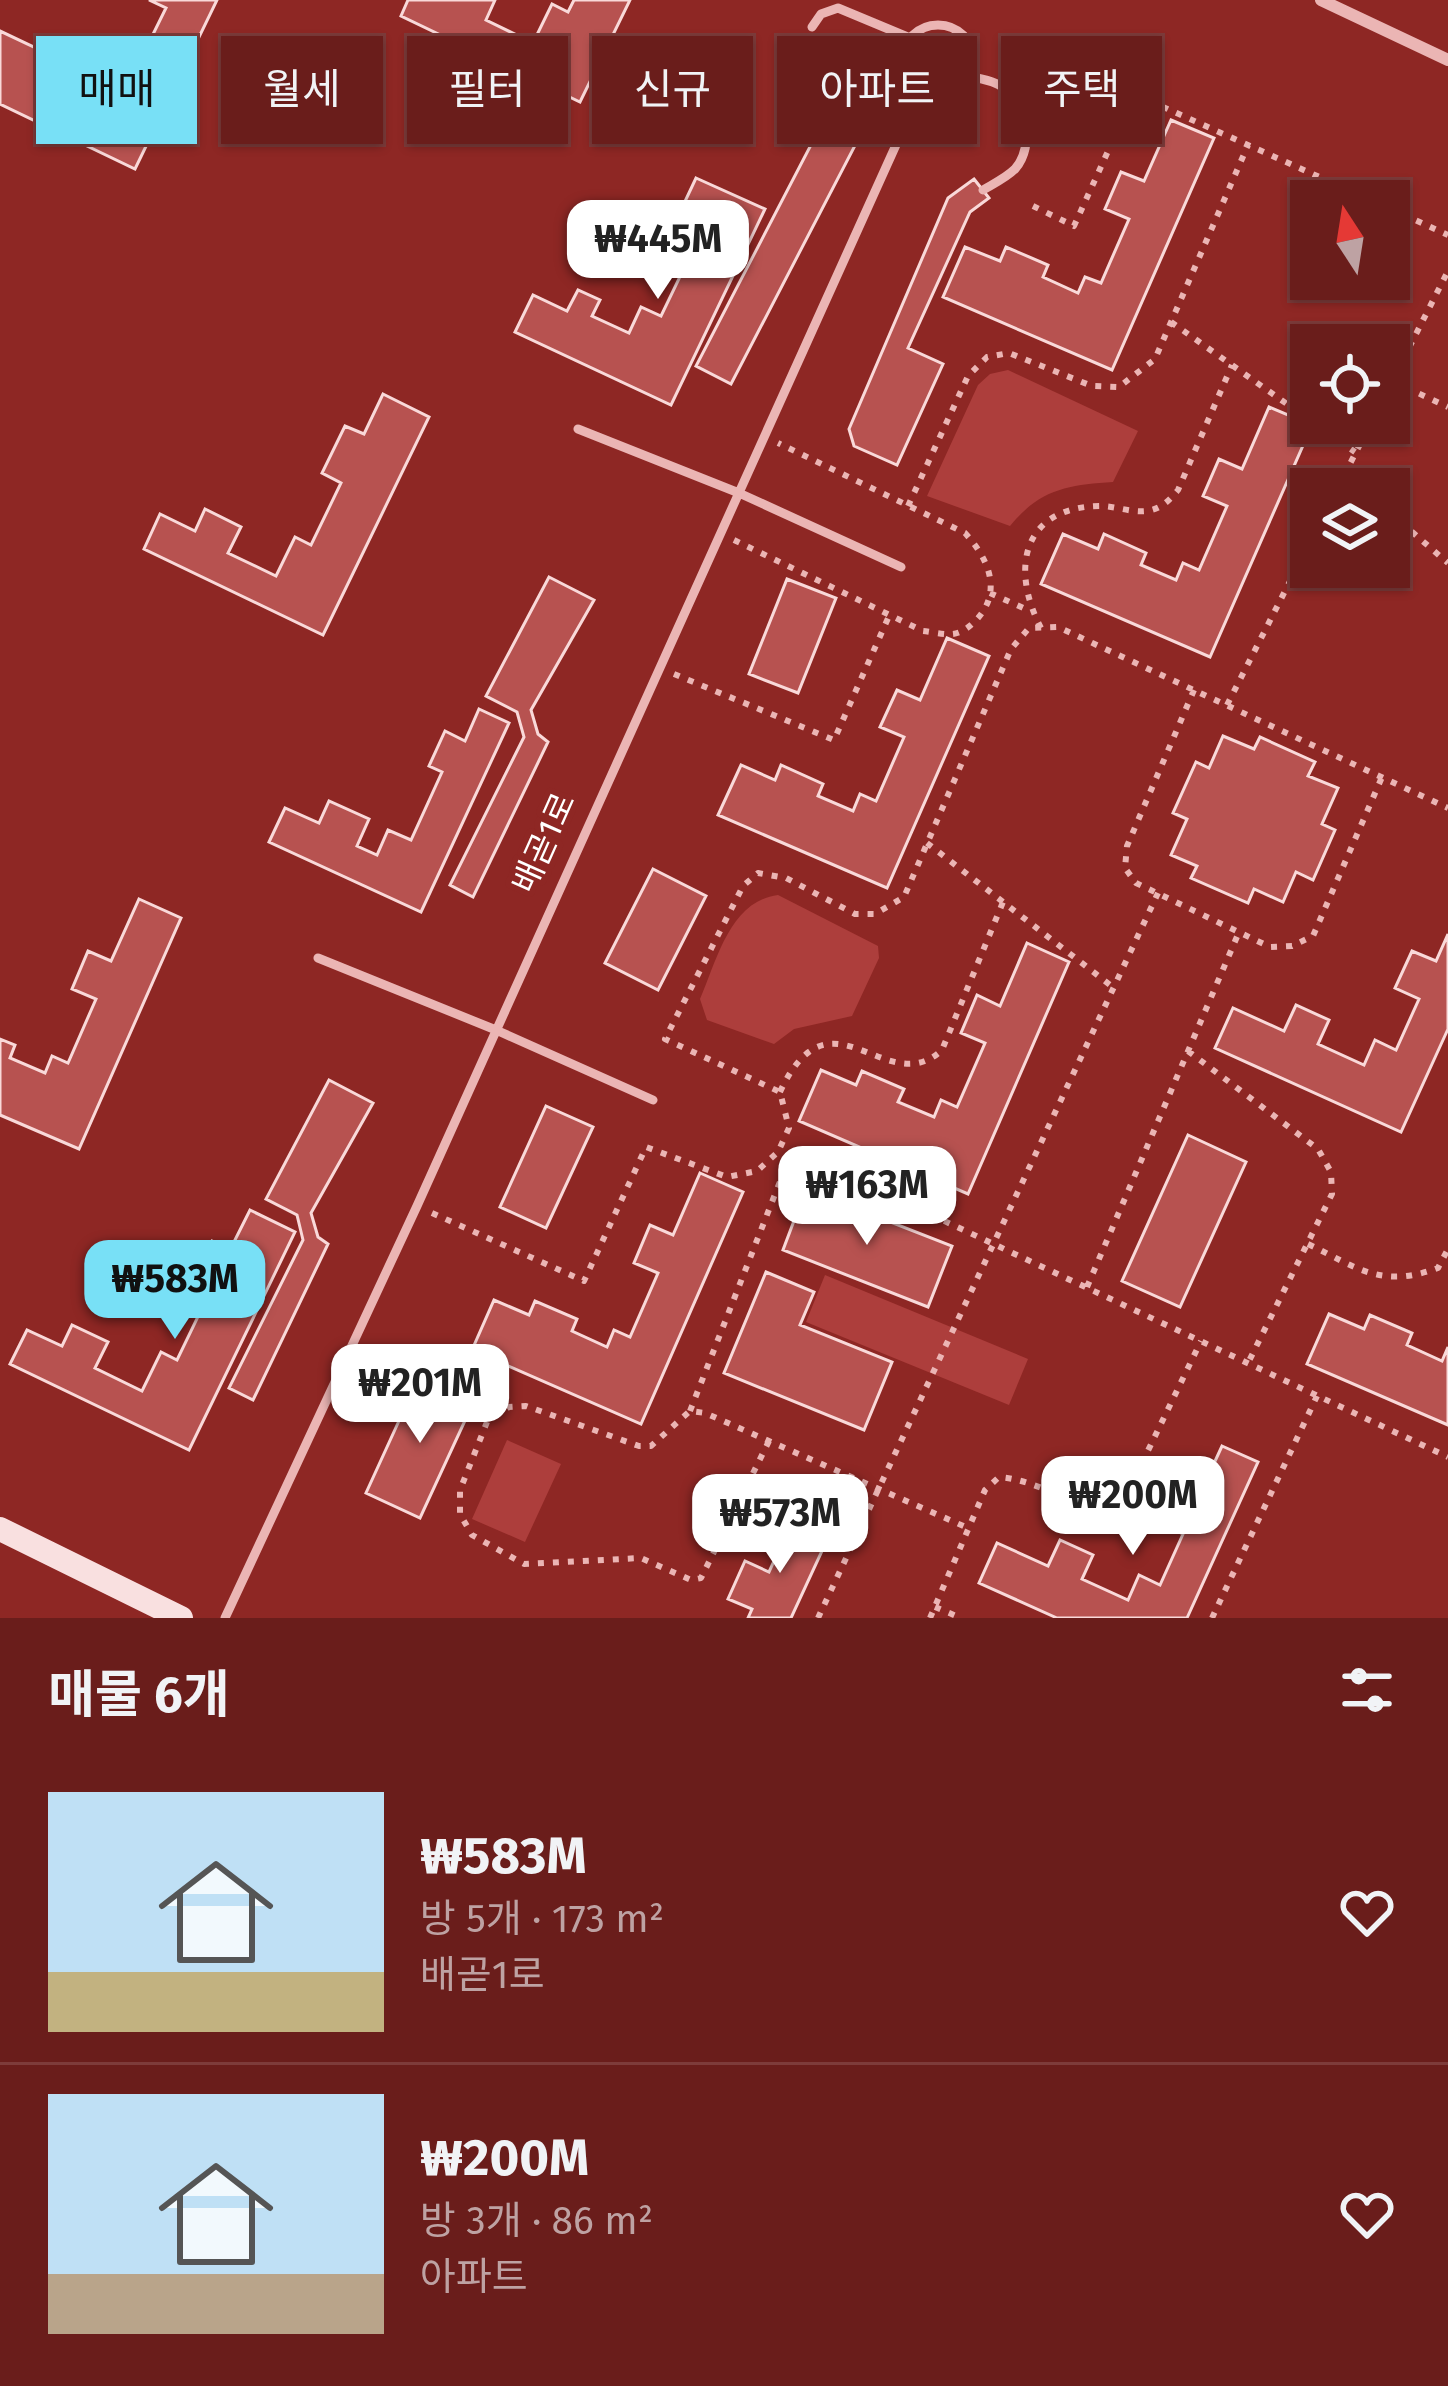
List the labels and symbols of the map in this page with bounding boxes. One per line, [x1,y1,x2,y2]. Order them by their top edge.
north arrow [1290,180,1410,300]
pin: ₩445M [574,200,742,302]
street label: 배곧1로 [504,787,584,899]
pin: ₩163M [783,1146,951,1248]
pin: ₩583M [91,1240,259,1342]
pin: ₩201M [336,1344,504,1446]
pin: ₩200M [1049,1456,1217,1558]
pin: ₩573M [696,1474,864,1576]

